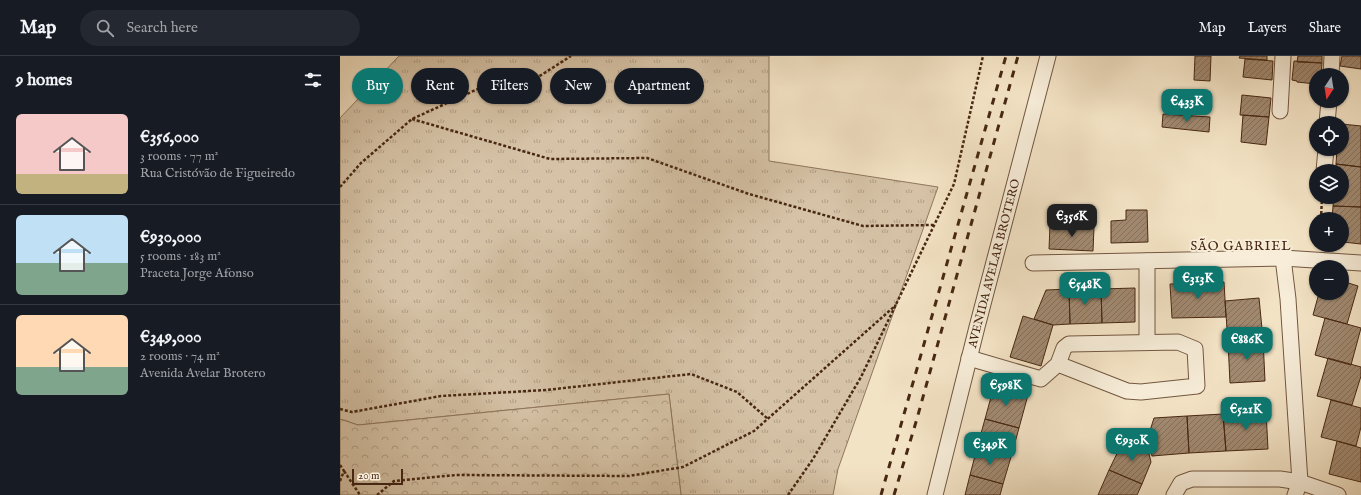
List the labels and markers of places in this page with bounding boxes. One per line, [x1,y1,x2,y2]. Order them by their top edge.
pin: €433K [1159,89,1215,123]
pin: €356K [1044,204,1100,238]
pin: €313K [1170,266,1226,300]
pin: €548K [1057,272,1113,306]
pin: €886K [1219,327,1275,361]
pin: €598K [978,373,1034,407]
pin: €521K [1218,397,1274,431]
pin: €930K [1104,428,1160,462]
pin: €349K [962,432,1018,466]

